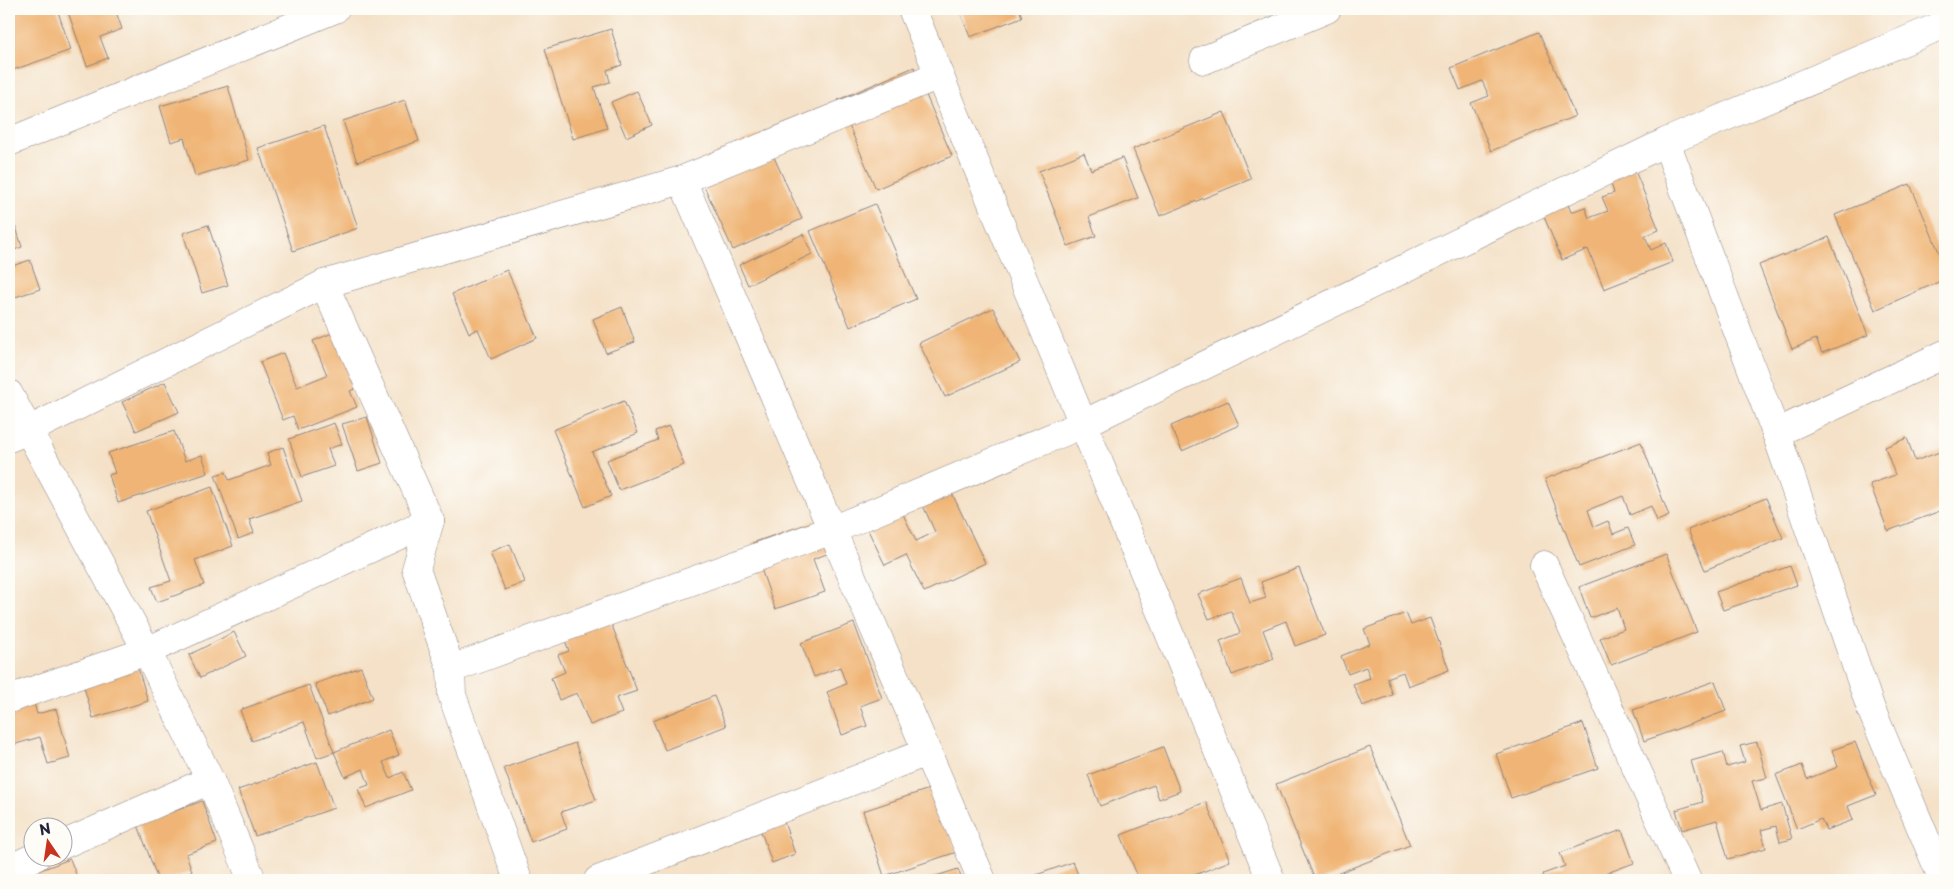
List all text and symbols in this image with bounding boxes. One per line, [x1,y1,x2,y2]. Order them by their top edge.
north arrow [22,816,72,866]
text: N [37,817,53,840]

